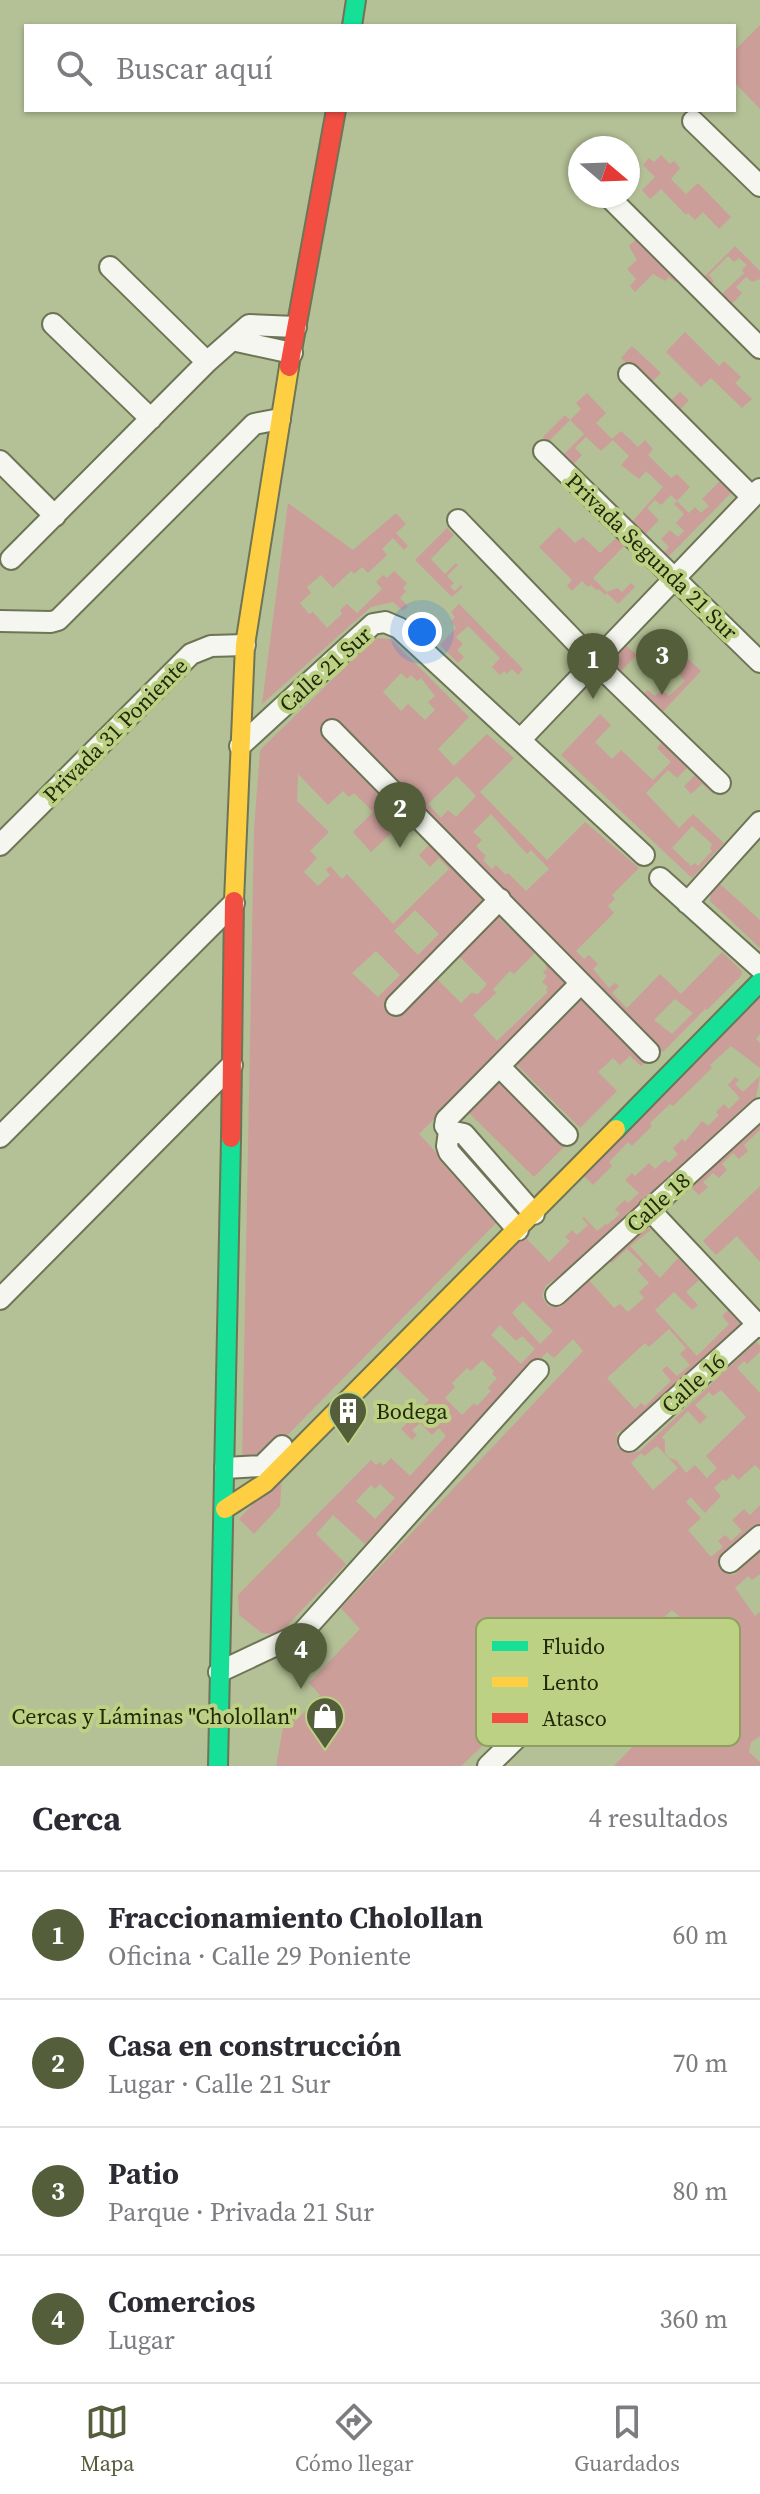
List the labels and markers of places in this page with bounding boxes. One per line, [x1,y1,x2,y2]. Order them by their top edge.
pin: 3 [636,629,688,695]
pin: 1 [567,633,619,699]
pin: 2 [374,782,426,848]
building icon: Bodega [327,1390,369,1445]
place label: Bodega [376,1396,449,1426]
pin: 4 [275,1623,327,1689]
shop icon: Cercas y Láminas "Cholollan" [304,1695,346,1750]
place label: Cercas y Láminas "Cholollan" [11,1701,297,1731]

